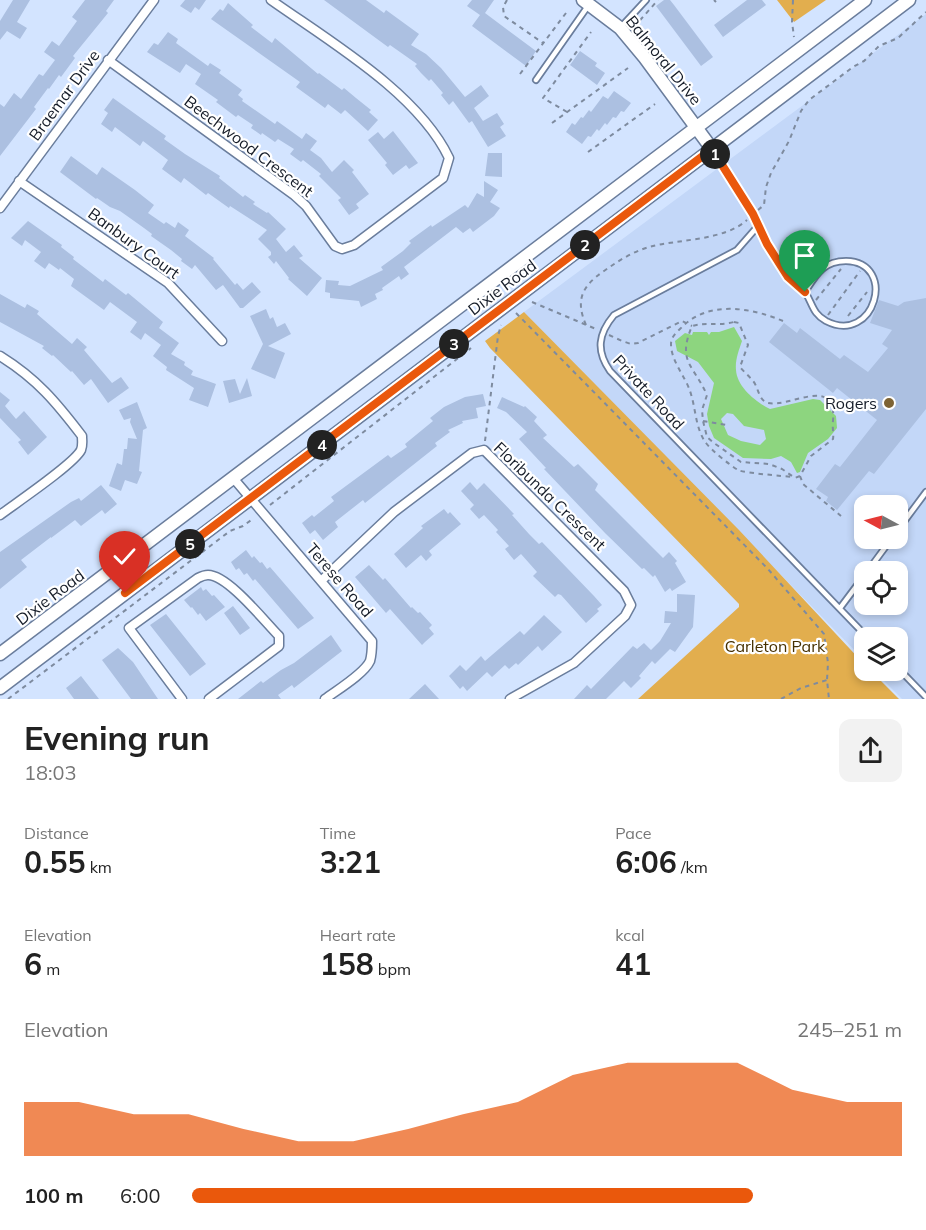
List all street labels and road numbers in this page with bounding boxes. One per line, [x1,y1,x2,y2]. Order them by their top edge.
street label: Balmoral Drive [622,11,706,109]
street label: Braemar Drive [24,46,104,144]
street label: Beechwood Crescent [181,91,318,201]
street label: Banbury Court [84,203,184,283]
street label: Dixie Road [464,255,540,319]
street label: Private Road [609,350,689,434]
street label: Floribunda Crescent [490,437,610,555]
street label: Terese Road [302,539,378,621]
street label: Dixie Road [12,565,88,629]

